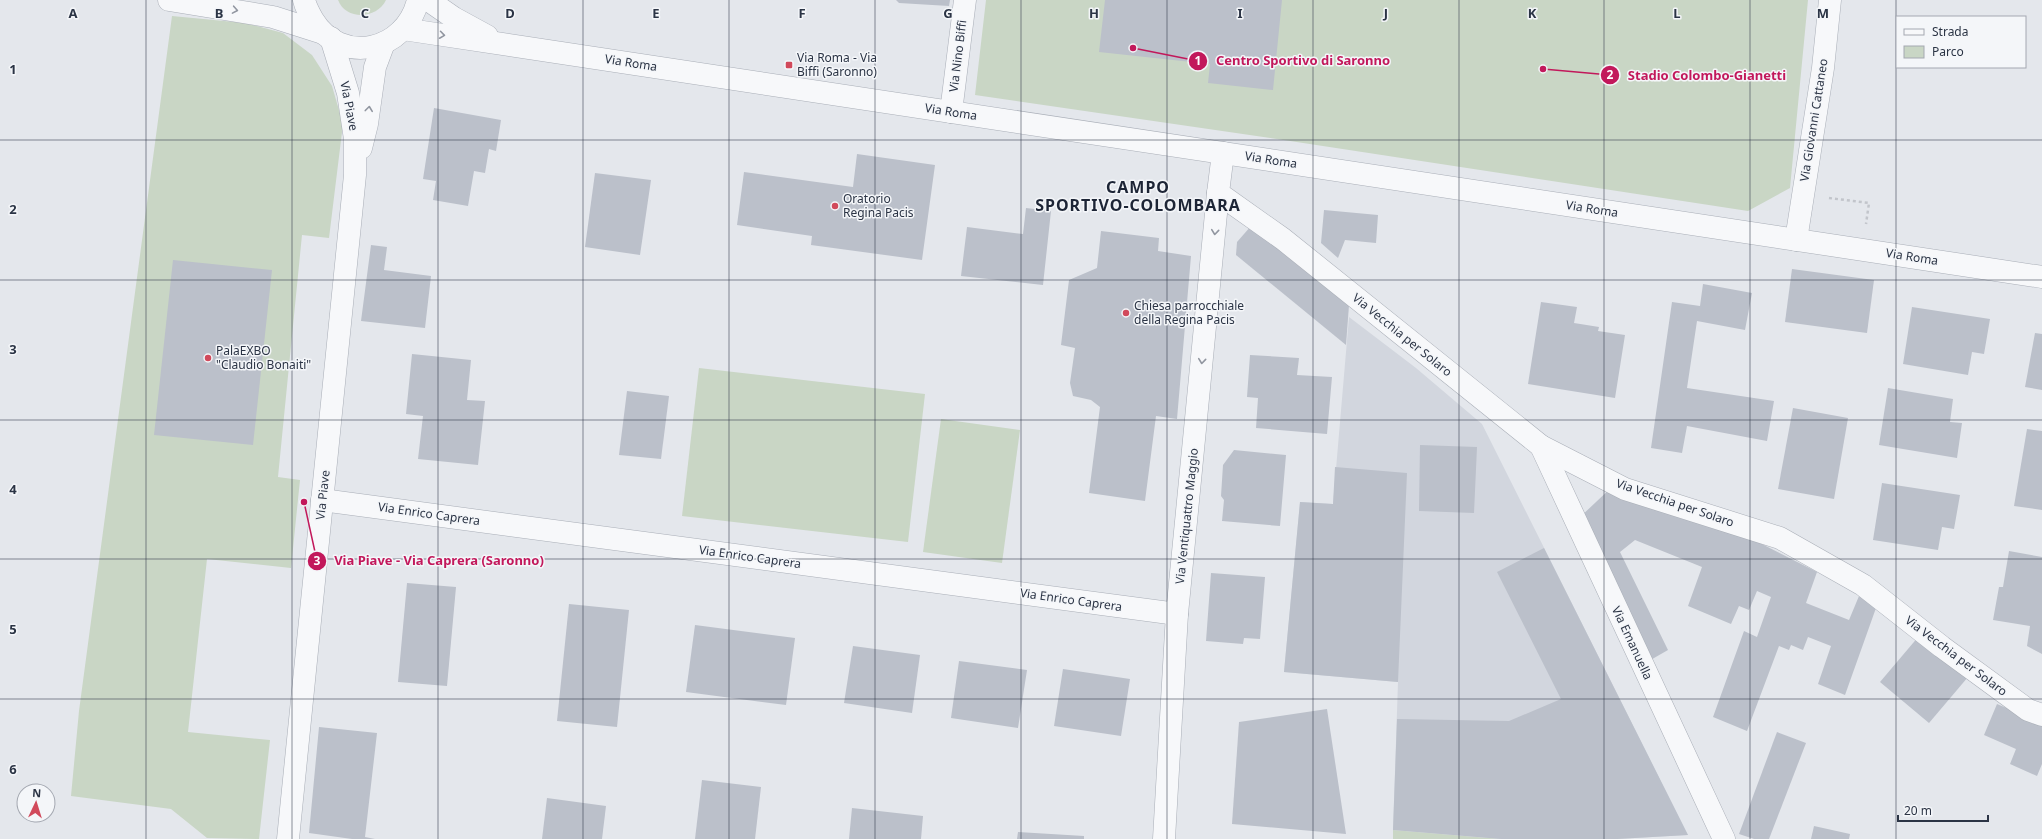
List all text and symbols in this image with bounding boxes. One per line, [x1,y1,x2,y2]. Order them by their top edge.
text: A [69,4,78,22]
text: B [215,4,223,22]
text: C [361,4,369,22]
text: D [505,4,515,22]
text: E [652,4,660,22]
text: F [798,4,806,22]
text: G [943,4,953,22]
text: H [1089,4,1099,22]
text: I [1237,4,1243,22]
text: J [1383,4,1388,22]
text: K [1528,4,1537,22]
text: L [1673,4,1681,22]
text: M [1817,4,1829,22]
one-way arrow [232,5,238,14]
legend [1896,16,2026,68]
street label: Via Nino Biffi [945,19,970,93]
text: Strada [1932,23,1968,40]
one-way arrow [439,30,445,39]
text: Parco [1932,43,1964,60]
callout: Centro Sportivo di Saronno [1188,48,1398,73]
place label: Via Roma - Via Biffi (Saronno) [797,49,877,80]
street label: Via Roma [604,50,658,75]
text: Centro Sportivo di Saronno [1216,51,1390,69]
text: 1 [1195,52,1201,69]
street label: Via Giovanni Cattaneo [1795,57,1832,183]
text: 1 [9,60,17,78]
marker: Via Roma - Via Biffi (Saronno) [784,60,794,70]
callout: Stadio Colombo-Gianetti [1600,63,1794,88]
text: 2 [1607,66,1614,83]
text: Stadio Colombo-Gianetti [1628,66,1786,84]
street label: Via Piave [336,80,363,132]
street label: Via Roma [924,99,978,124]
one-way arrow [364,106,373,112]
street label: Via Roma [1244,147,1298,172]
district label: CAMPO SPORTIVO-COLOMBARA [1035,176,1241,216]
place label: Oratorio Regina Pacis [843,190,914,221]
street label: Via Roma [1565,196,1619,221]
text: 2 [9,200,17,218]
marker: Oratorio Regina Pacis [830,201,840,211]
one-way arrow [1210,229,1219,235]
street label: Via Roma [1885,244,1939,269]
street label: Via Vecchia per Solaro [1349,289,1456,380]
place label: Chiesa parrocchiale della Regina Pacis [1134,297,1244,328]
marker: Chiesa parrocchiale della Regina Pacis [1121,308,1131,318]
text: 3 [9,340,17,358]
place label: PalaEXBO "Claudio Bonaiti" [216,342,311,373]
marker: PalaEXBO "Claudio Bonaiti" [203,353,213,363]
one-way arrow [1198,358,1207,365]
street label: Via Ventiquattro Maggio [1171,447,1202,585]
street label: Via Piave [311,469,334,521]
street label: Via Vecchia per Solaro [1614,474,1736,531]
text: 4 [9,480,17,498]
street label: Via Enrico Caprera [377,498,481,529]
street label: Via Enrico Caprera [698,541,802,572]
callout: Via Piave - Via Caprera (Saronno) [307,548,552,573]
text: Via Piave - Via Caprera (Saronno) [334,551,544,569]
text: 3 [314,552,321,569]
street label: Via Enrico Caprera [1019,584,1123,615]
street label: Via Emanuella [1608,603,1657,682]
street label: Via Vecchia per Solaro [1902,612,2011,700]
text: 5 [9,620,17,638]
text: 6 [9,760,17,778]
north arrow [16,783,56,823]
text: N [32,785,42,800]
scale bar [1898,797,1988,823]
text: 20 m [1904,802,1932,819]

